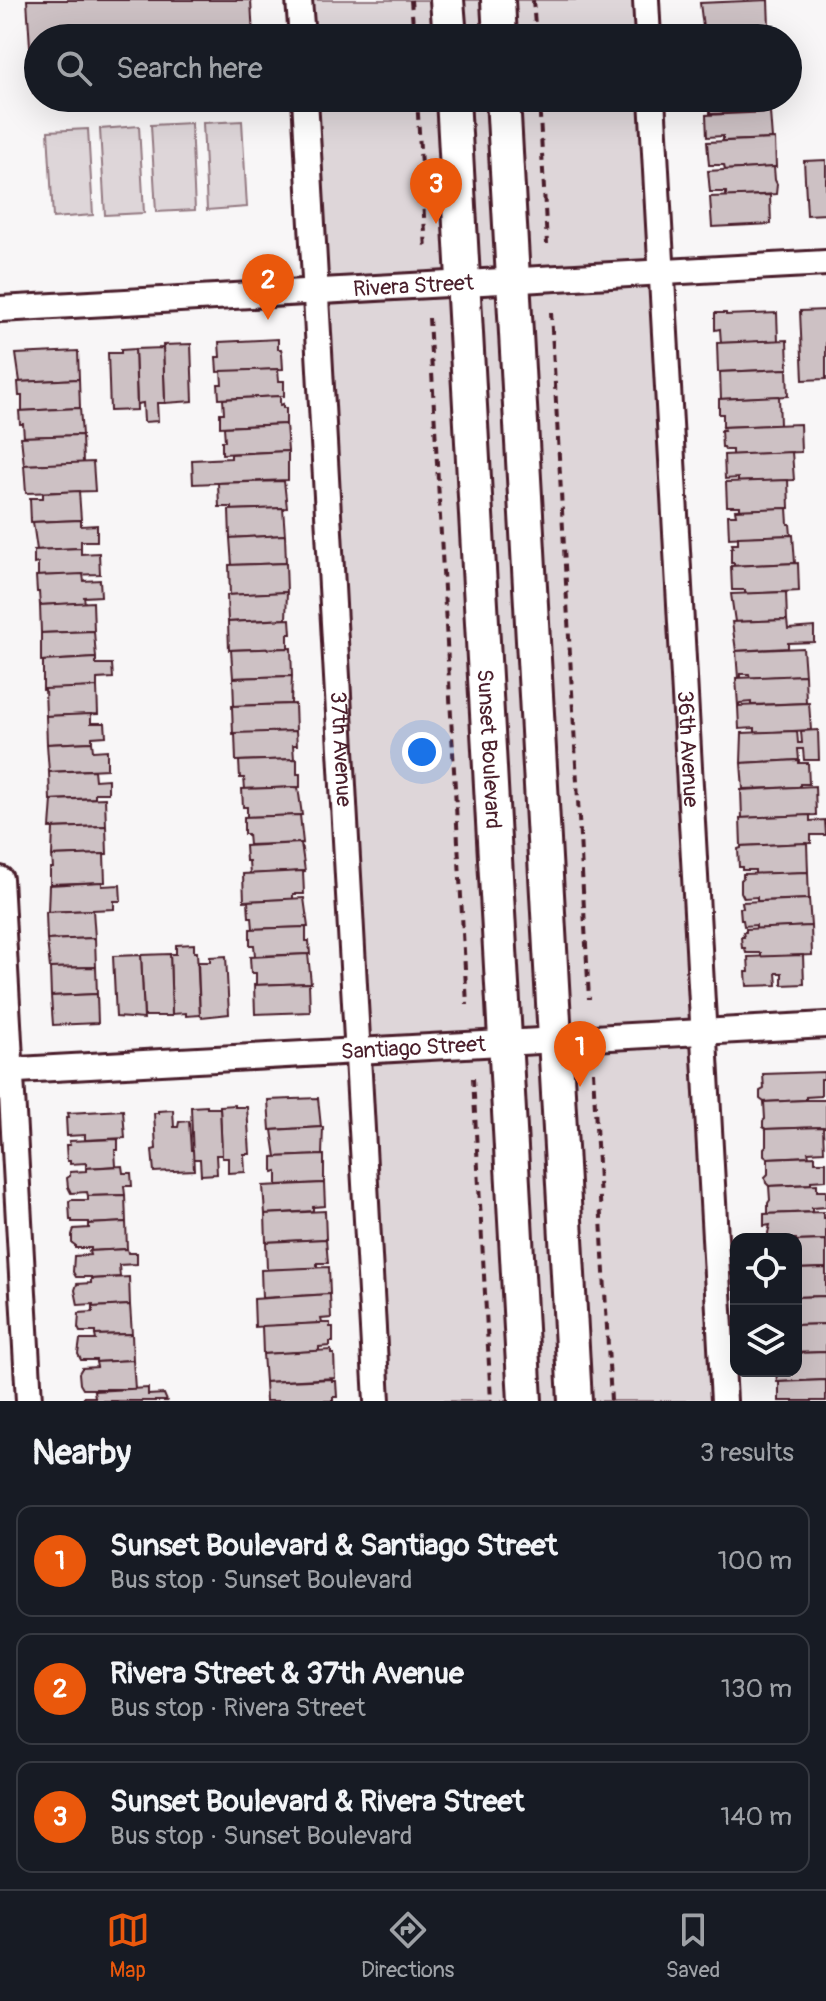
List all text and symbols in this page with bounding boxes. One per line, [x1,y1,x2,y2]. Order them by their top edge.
search box [24,24,802,112]
icon: search [52,46,96,90]
text: Search here [116,50,263,87]
pin: 3 [410,158,462,224]
pin: 2 [242,254,294,320]
street label: Rivera Street [352,269,475,303]
street label: Sunset Boulevard [471,668,507,830]
street label: 36th Avenue [671,690,705,808]
street label: 37th Avenue [324,691,358,808]
your location [402,732,442,772]
pin: 1 [554,1021,606,1087]
street label: Santiago Street [340,1030,487,1066]
map controls [730,1233,802,1377]
button: locate [730,1233,802,1305]
button: layers [730,1305,802,1377]
text: Nearby [32,1432,131,1475]
text: 3 results [700,1437,794,1469]
text: Sunset Boulevard & Santiago Street [110,1527,558,1564]
text: 1 [55,1545,65,1577]
text: 100 m [718,1545,792,1577]
text: Bus stop · Sunset Boulevard [110,1564,412,1596]
text: Rivera Street & 37th Avenue [110,1655,464,1692]
text: 2 [53,1673,67,1705]
text: 130 m [721,1673,792,1705]
text: Bus stop · Rivera Street [110,1692,366,1724]
text: Sunset Boulevard & Rivera Street [110,1783,524,1820]
text: 3 [53,1801,67,1833]
text: 140 m [720,1801,792,1833]
text: Bus stop · Sunset Boulevard [110,1820,412,1852]
tab: Map [106,1908,150,1984]
tab: Directions [361,1908,454,1984]
tab: Saved [666,1908,720,1984]

